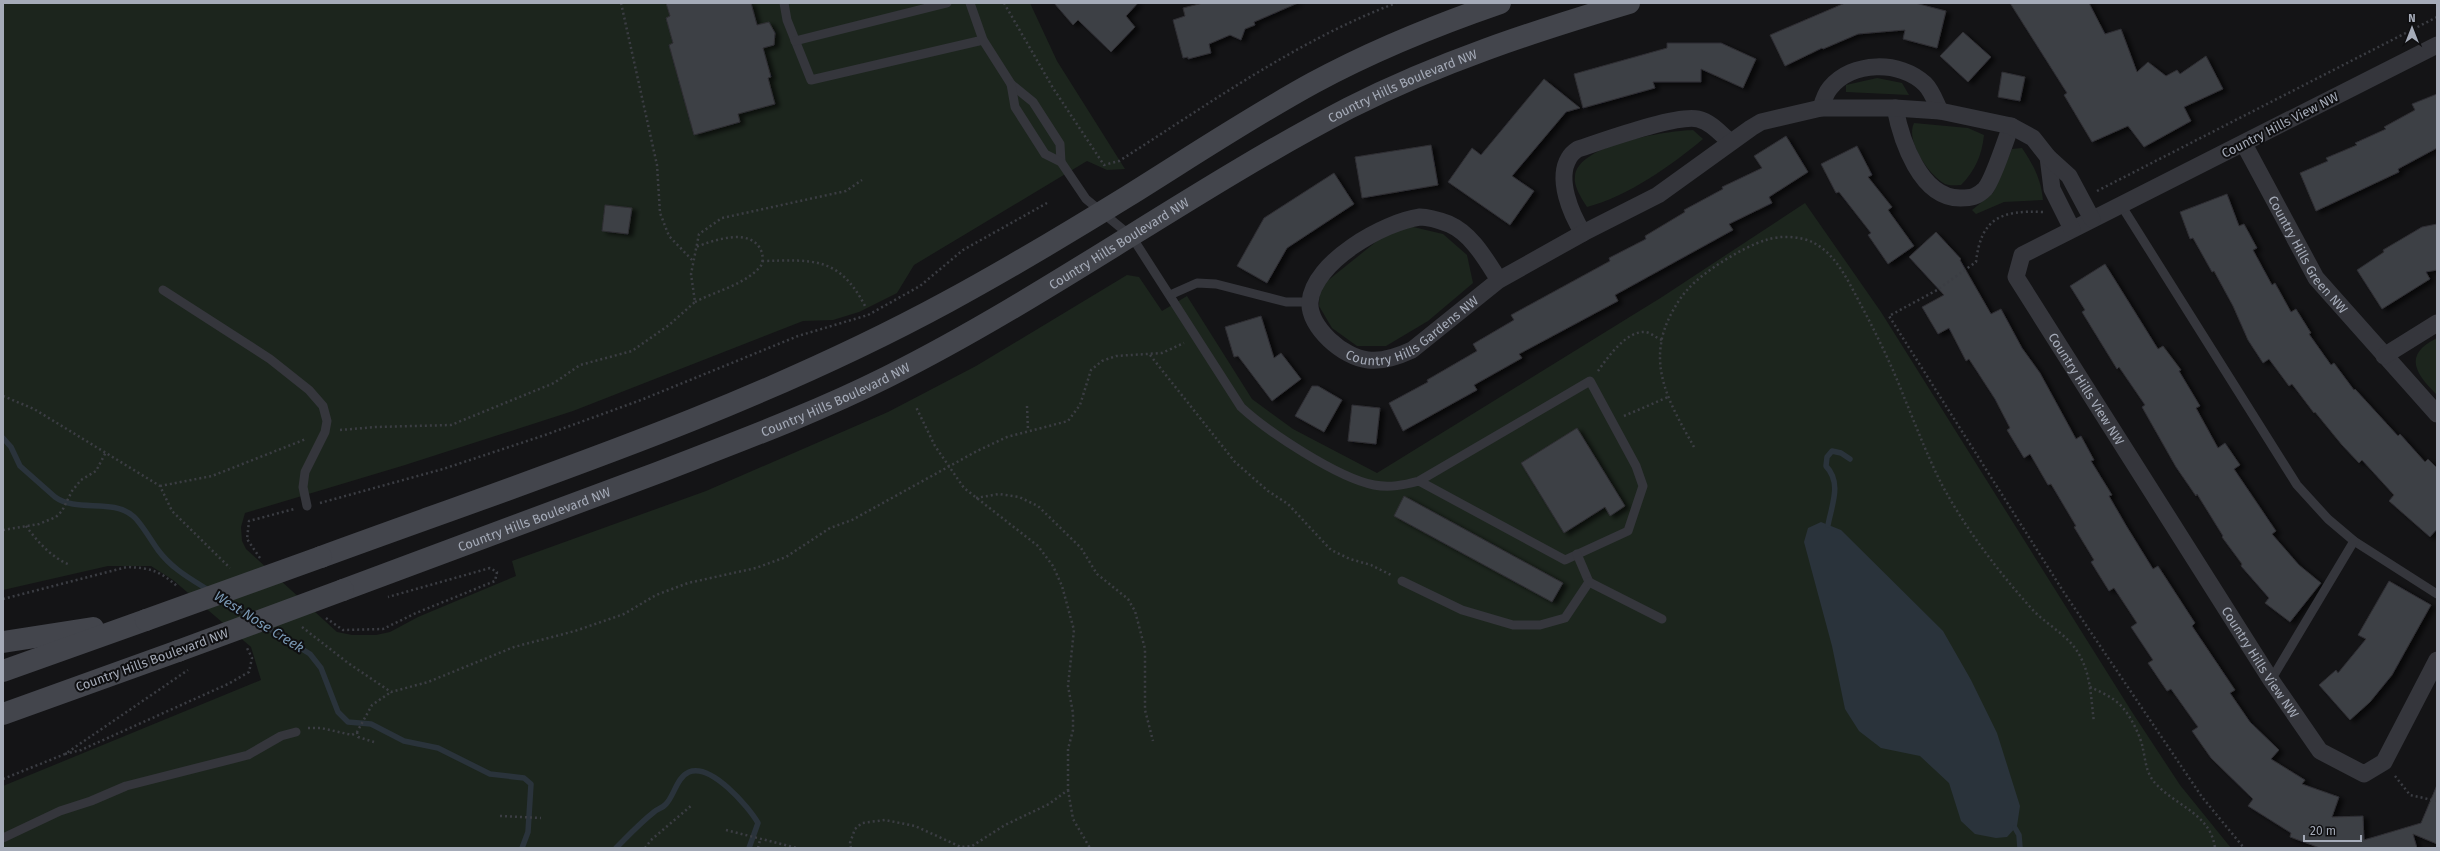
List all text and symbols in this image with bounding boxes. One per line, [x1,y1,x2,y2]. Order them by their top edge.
north arrow [2392,8,2432,48]
text: N [2408,12,2416,25]
street label: Country Hills Boulevard NW [1325,46,1479,125]
street label: Country Hills View NW [2219,89,2341,161]
street label: Country Hills Green NW [2266,193,2351,316]
street label: Country Hills Boulevard NW [1046,194,1192,292]
street label: Country Hills Gardens NW [1343,292,1481,368]
street label: Country Hills View NW [2046,330,2128,448]
street label: Country Hills Boulevard NW [759,359,912,439]
street label: Country Hills Boulevard NW [456,484,613,554]
water label: West Nose Creek [211,587,308,657]
street label: Country Hills View NW [2219,604,2302,721]
street label: Country Hills Boulevard NW [74,625,231,695]
scale bar [2304,817,2361,843]
text: 20 m [2310,824,2336,838]

